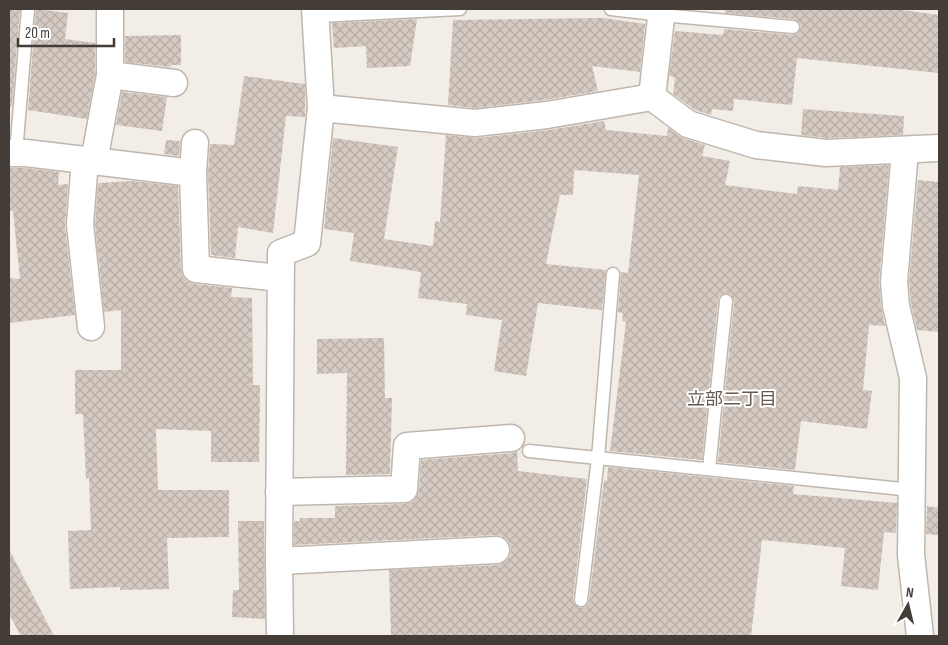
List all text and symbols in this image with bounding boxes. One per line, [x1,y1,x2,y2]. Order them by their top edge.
scale bar [18,15,114,47]
text: 20 m [25,24,50,43]
district label: 立部二丁目 [687,389,777,410]
north arrow [883,580,933,630]
text: N [905,584,915,602]

